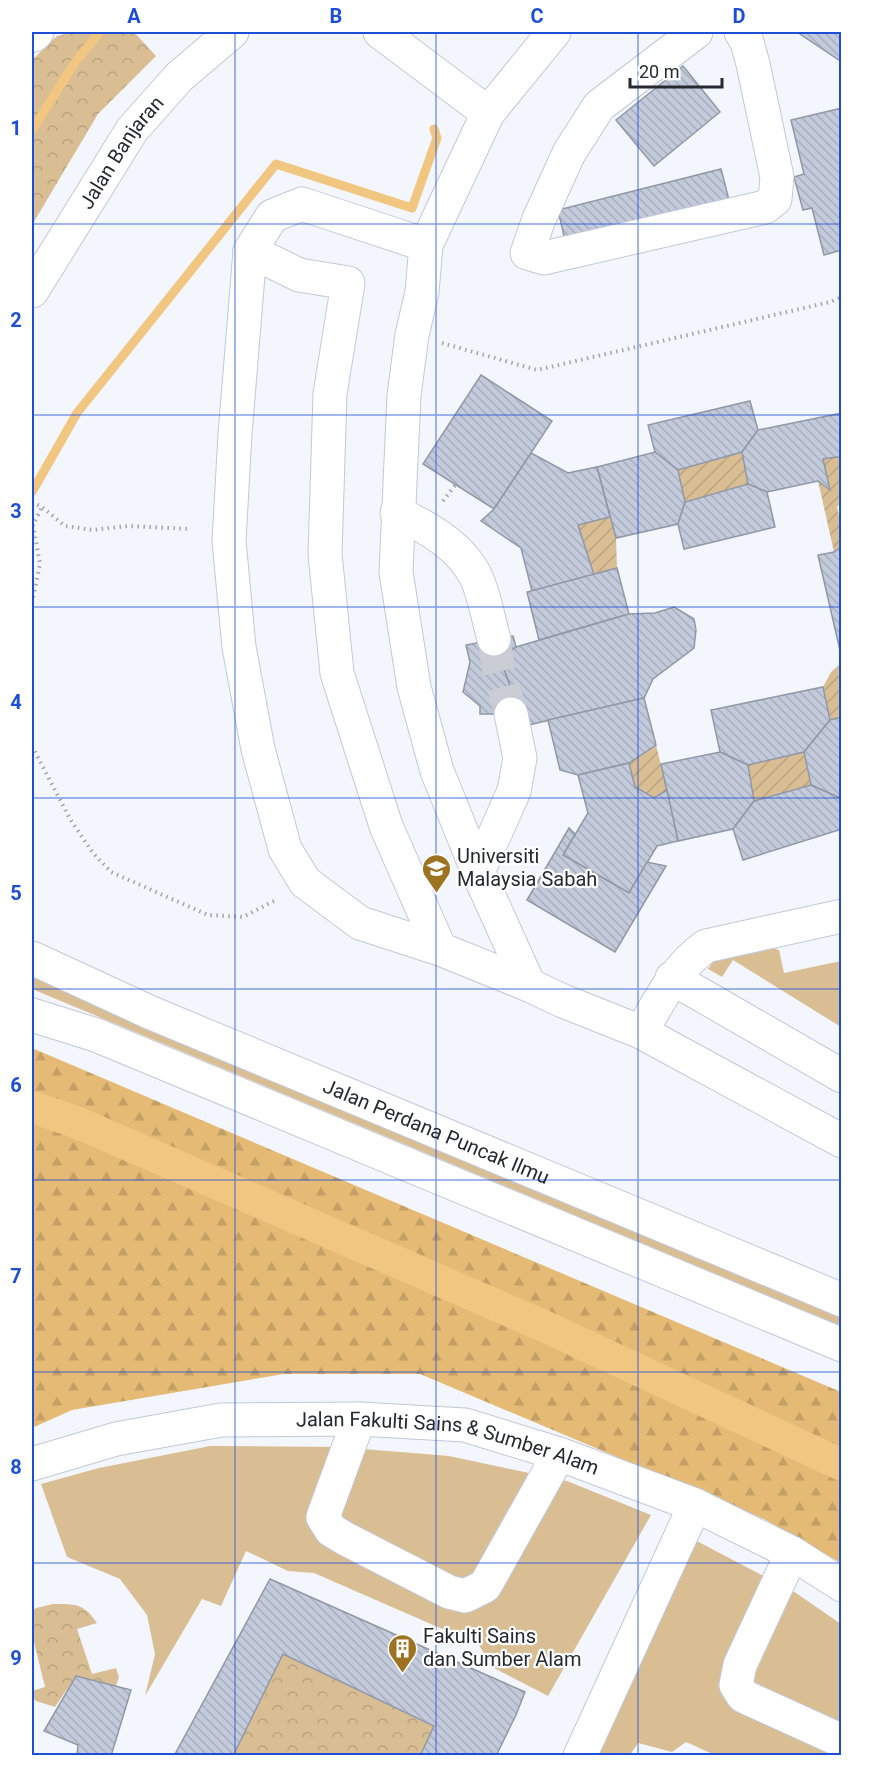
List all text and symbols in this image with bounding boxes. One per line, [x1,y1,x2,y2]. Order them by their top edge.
text: A [127,4,141,28]
text: B [330,4,342,28]
text: C [530,4,544,28]
text: D [733,4,746,28]
scale bar [630,51,722,89]
text: 20 m [639,61,679,82]
street label: Jalan Banjaran [74,91,169,213]
text: 1 [10,116,22,140]
text: 2 [10,308,22,332]
text: 3 [10,499,22,523]
text: 4 [10,690,22,714]
place label: Universiti Malaysia Sabah [457,844,597,891]
school or university icon: Universiti Malaysia Sabah [420,852,452,894]
text: 5 [10,881,22,905]
text: 6 [10,1073,22,1097]
street label: Jalan Perdana Puncak Ilmu [320,1074,553,1189]
text: 7 [10,1264,22,1288]
street label: Jalan Fakulti Sains & Sumber Alam [296,1407,602,1480]
text: 8 [10,1455,22,1479]
place label: Fakulti Sains dan Sumber Alam [423,1624,582,1671]
building icon: Fakulti Sains dan Sumber Alam [386,1632,418,1674]
text: 9 [10,1646,22,1670]

